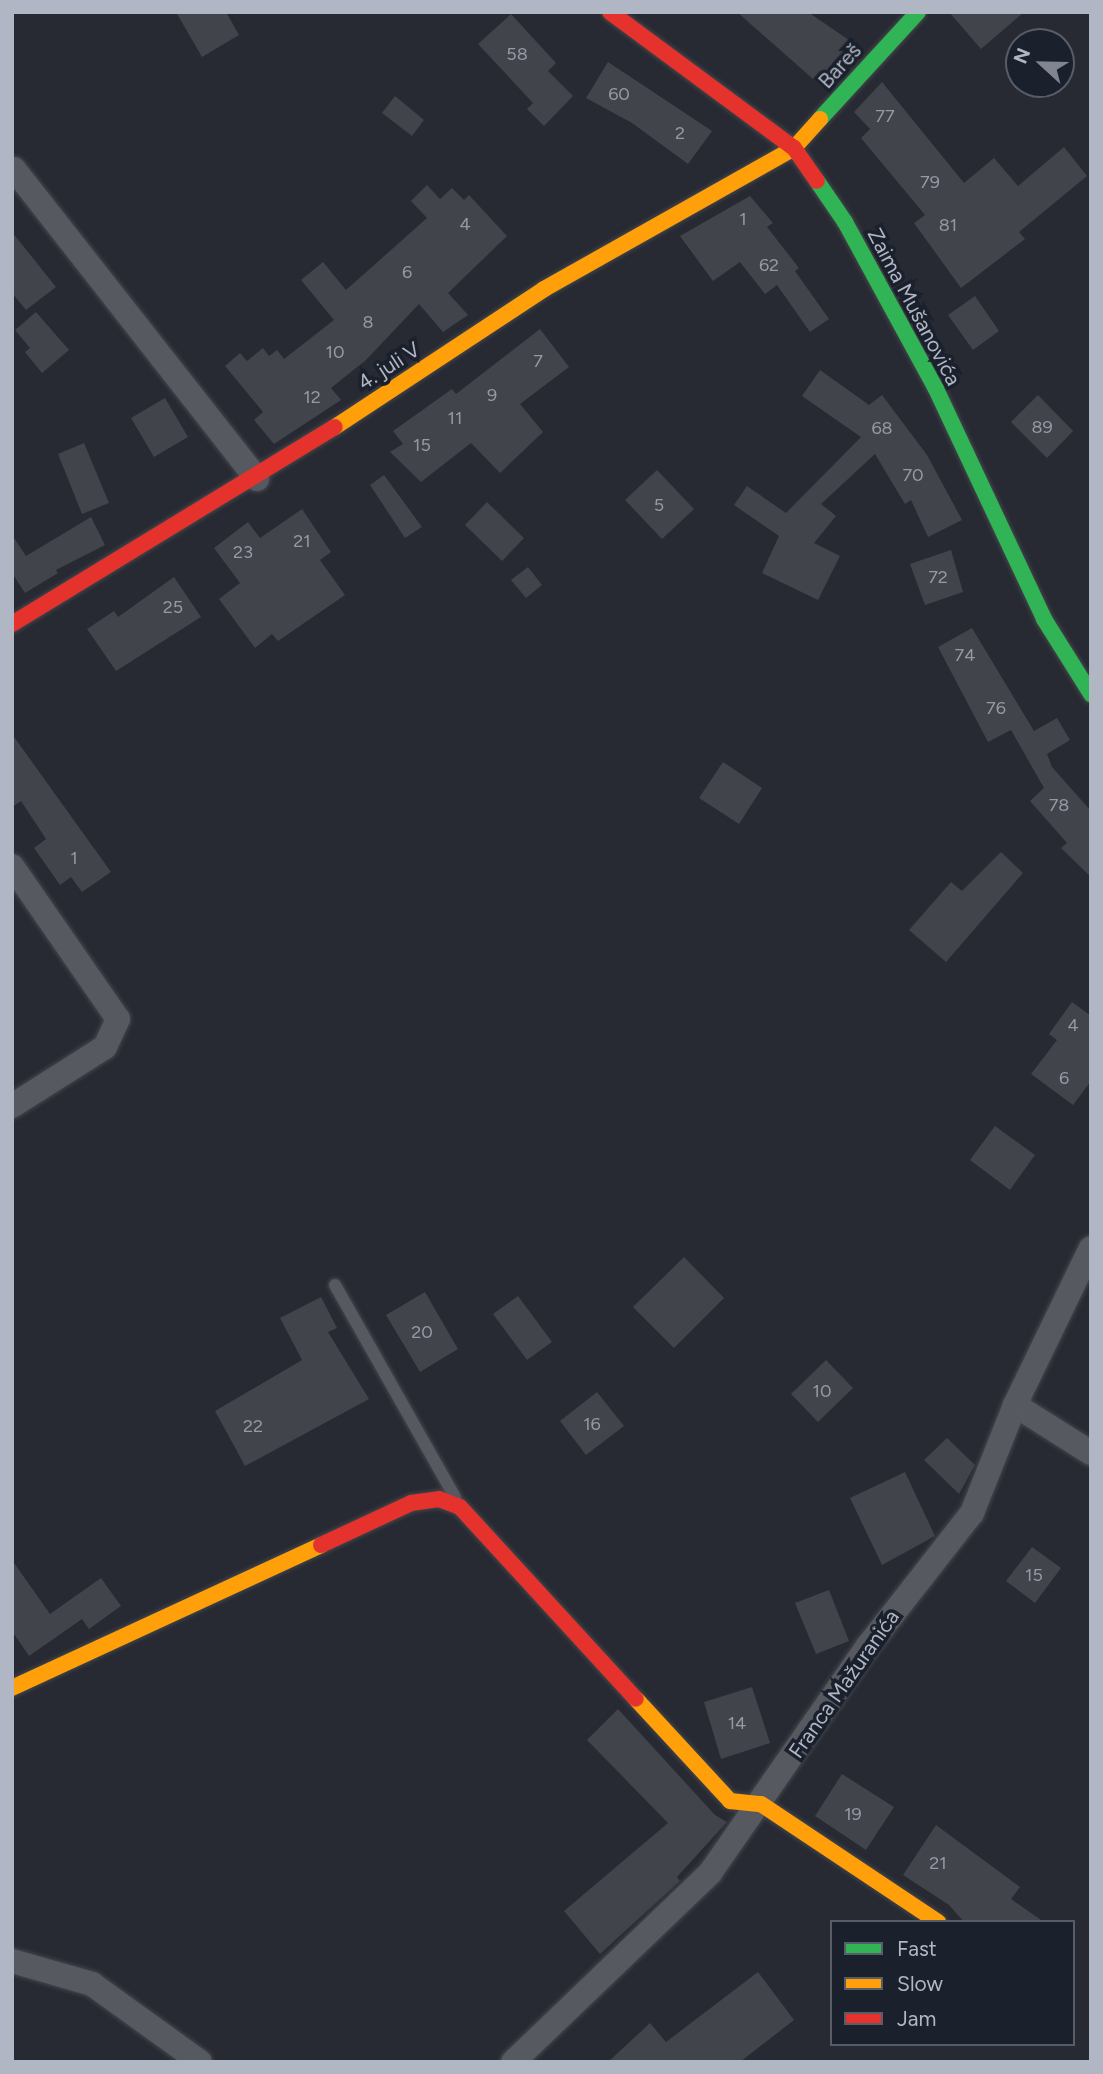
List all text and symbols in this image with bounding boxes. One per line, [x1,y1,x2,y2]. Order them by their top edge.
north arrow [1005,28,1075,98]
street label: Bareš [813,38,867,94]
house number: 58 [506,43,528,65]
text: N [1009,45,1035,67]
house number: 60 [608,83,630,105]
house number: 77 [875,105,895,127]
house number: 2 [675,122,685,144]
house number: 79 [920,171,940,193]
house number: 1 [739,208,747,230]
house number: 4 [459,213,471,235]
house number: 81 [939,214,957,236]
street label: Zaima Mušanovića [862,224,966,390]
house number: 62 [759,254,779,276]
house number: 6 [402,261,412,283]
house number: 8 [362,311,374,333]
street label: 4. juli V [353,337,425,395]
house number: 10 [326,341,344,363]
house number: 7 [533,350,543,372]
house number: 9 [487,384,497,406]
house number: 12 [303,386,321,408]
house number: 11 [448,407,462,429]
house number: 89 [1031,416,1053,438]
house number: 68 [871,417,893,439]
house number: 15 [413,434,431,456]
house number: 70 [902,464,924,486]
house number: 5 [654,494,664,516]
house number: 21 [293,530,311,552]
house number: 23 [233,541,253,563]
house number: 72 [928,566,948,588]
house number: 25 [163,596,183,618]
house number: 74 [955,644,975,666]
house number: 76 [986,697,1006,719]
house number: 78 [1049,794,1069,816]
house number: 1 [70,847,78,869]
house number: 4 [1067,1014,1079,1036]
house number: 6 [1059,1067,1069,1089]
house number: 20 [411,1321,433,1343]
house number: 10 [813,1380,831,1402]
house number: 16 [583,1413,601,1435]
house number: 22 [243,1415,263,1437]
house number: 15 [1025,1564,1043,1586]
street label: Franca Mažuranića [784,1605,904,1763]
house number: 14 [728,1712,746,1734]
house number: 19 [844,1803,862,1825]
house number: 21 [929,1852,947,1874]
legend [830,1920,1075,2046]
text: Fast [897,1936,937,1961]
text: Slow [897,1971,943,1996]
text: Jam [897,2006,936,2031]

